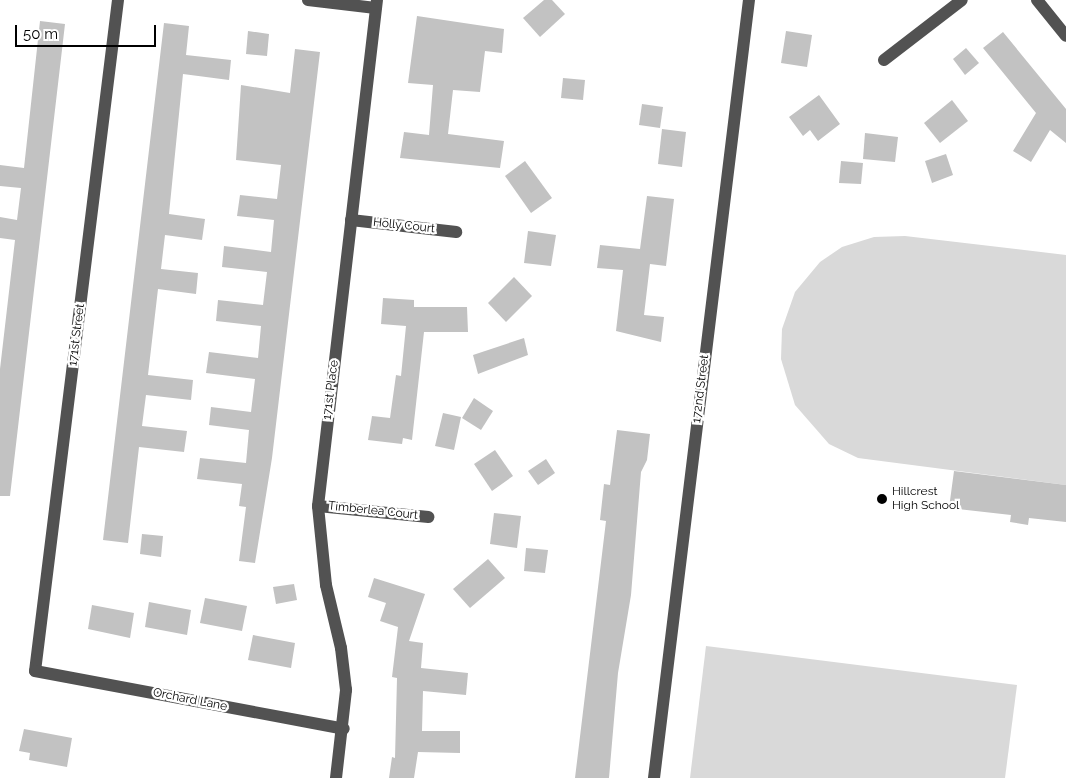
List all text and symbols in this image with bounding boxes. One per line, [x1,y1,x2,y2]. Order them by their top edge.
scale bar [18,15,159,47]
text: 50 m [23,25,58,43]
street label: Holly Court [372,216,436,236]
street label: 171st Street [66,303,88,367]
street label: 172nd Street [690,354,712,424]
street label: 171st Place [320,359,342,421]
place label: Hillcrest High School [892,485,959,513]
marker: Hillcrest High School [876,493,888,505]
street label: Timberlea Court [327,499,419,523]
street label: Orchard Lane [152,686,228,714]

